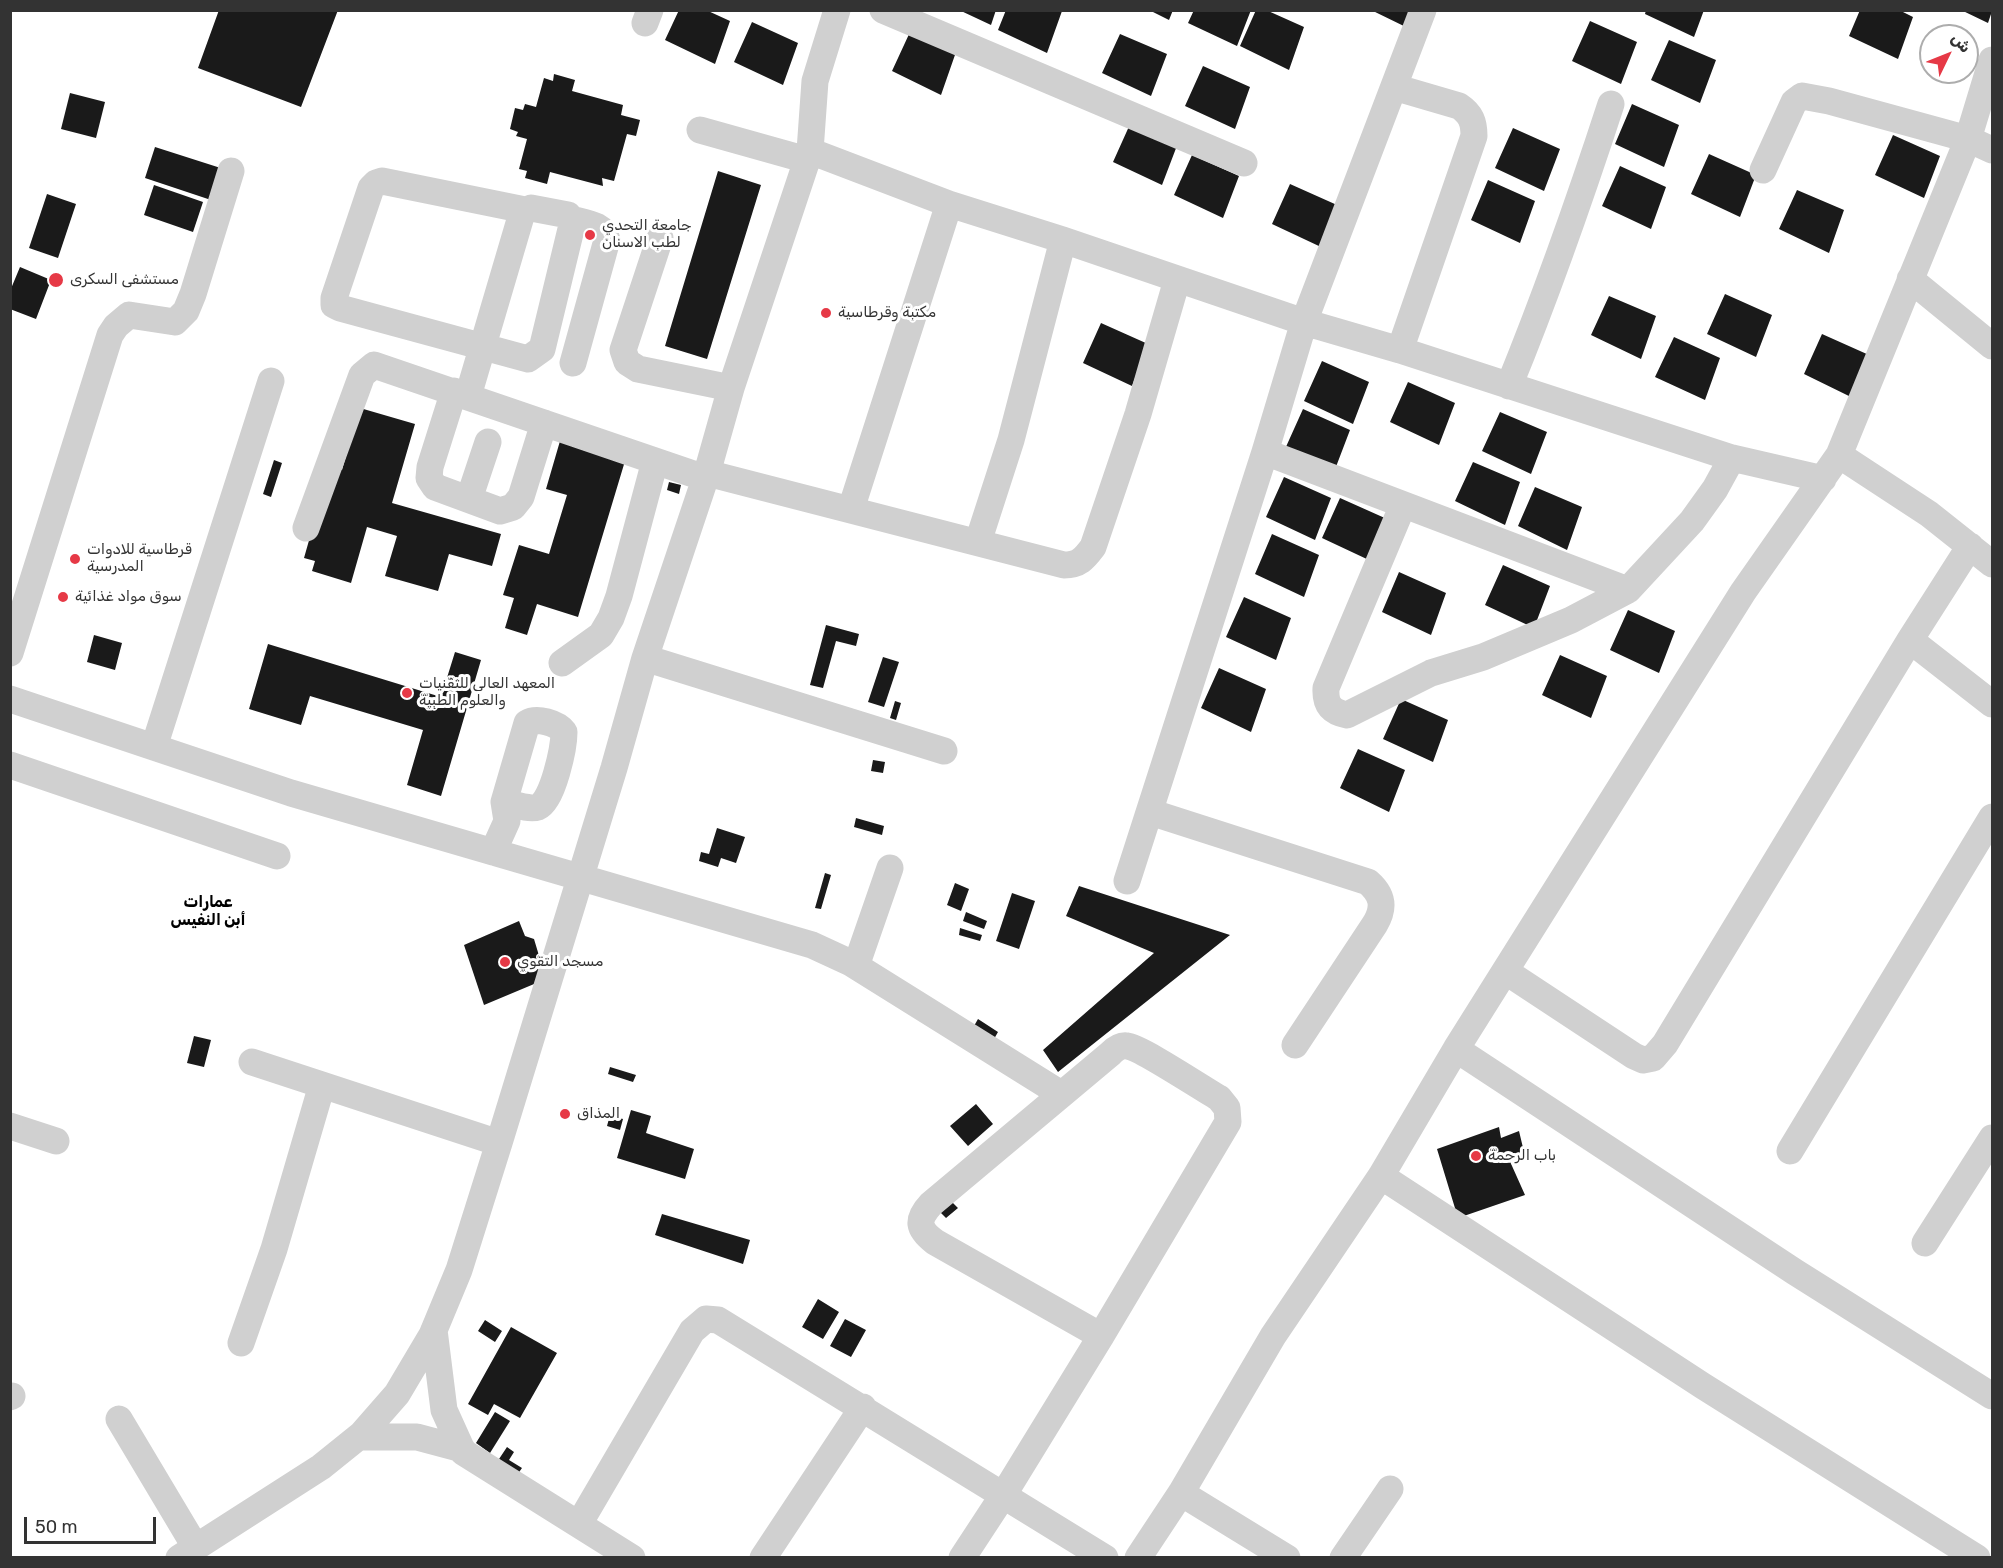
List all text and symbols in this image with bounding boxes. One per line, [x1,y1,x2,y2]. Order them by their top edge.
north arrow [1919,24,1979,84]
text: ش [1947,29,1975,57]
place label: جامعة التحدي لطب الاسنان [602,217,691,252]
marker: جامعة التحدي لطب الاسنان [583,228,597,242]
marker: مستشفى السكرى [47,271,65,289]
place label: مستشفى السكرى [70,271,179,289]
place label: مكتبة وقرطاسية [838,304,936,322]
marker: مكتبة وقرطاسية [819,306,833,320]
place label: قرطاسية للادوات المدرسية [87,541,192,576]
marker: قرطاسية للادوات المدرسية [68,552,82,566]
place label: سوق مواد غذائية [75,588,182,606]
marker: سوق مواد غذائية [56,590,70,604]
place label: المعهد العالي للتقنيات والعلوم الطبية [419,675,555,710]
marker: المعهد العالي للتقنيات والعلوم الطبية [400,686,414,700]
district label: عمارات أبن النفيس [170,892,246,930]
place label: مسجد التقوي [517,953,603,971]
marker: مسجد التقوي [498,955,512,969]
place label: المذاق [577,1105,620,1123]
marker: المذاق [558,1107,572,1121]
place label: باب الرحمة [1488,1147,1556,1165]
marker: باب الرحمة [1469,1149,1483,1163]
scale bar [27,1505,159,1543]
text: 50 m [35,1516,78,1538]

